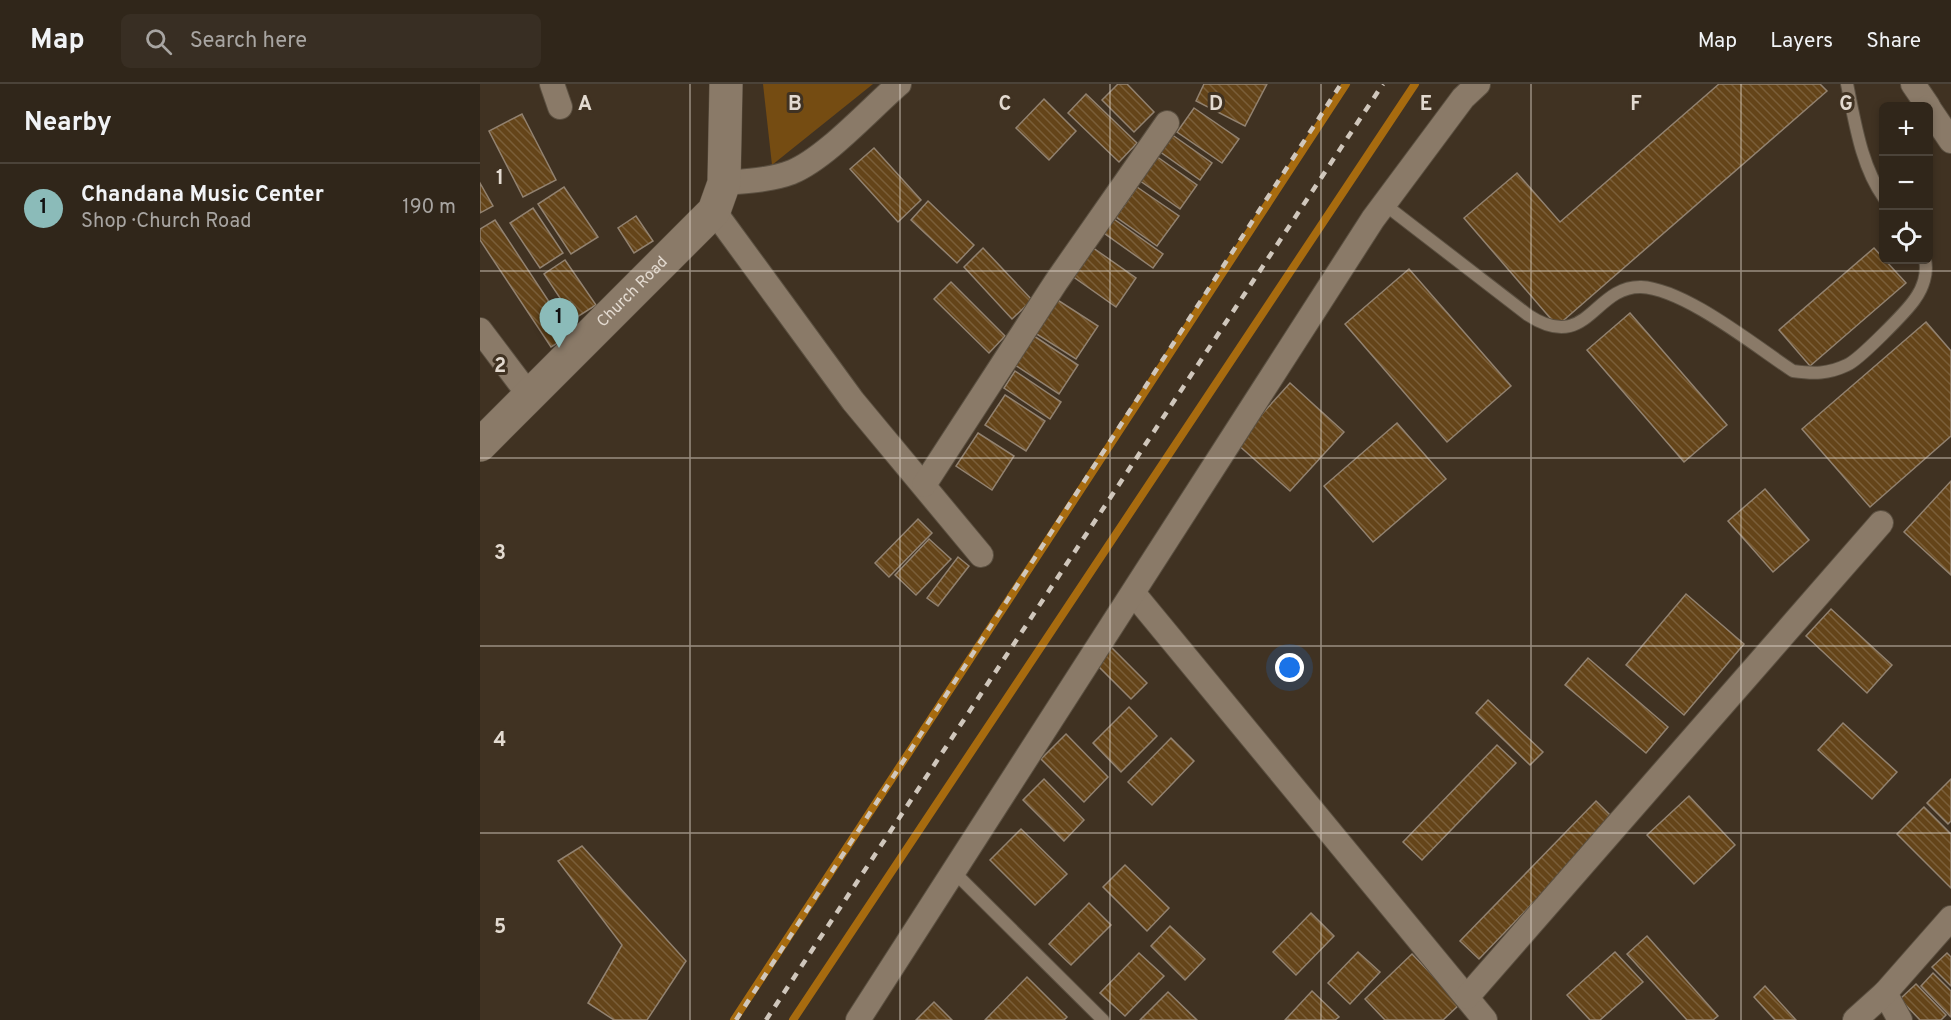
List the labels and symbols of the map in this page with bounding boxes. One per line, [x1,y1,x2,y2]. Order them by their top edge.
text: A [578,92,592,118]
text: B [788,92,802,118]
text: C [999,92,1011,118]
text: D [1209,92,1223,118]
text: E [1420,92,1432,118]
text: F [1630,92,1642,118]
text: G [1839,92,1853,118]
text: 1 [496,166,504,192]
street label: Church Road [593,253,672,332]
pin: 1 [540,298,578,348]
text: 2 [494,354,506,380]
text: 3 [494,541,506,567]
your location [1275,653,1304,682]
text: 4 [494,728,506,754]
text: 5 [494,915,506,941]

